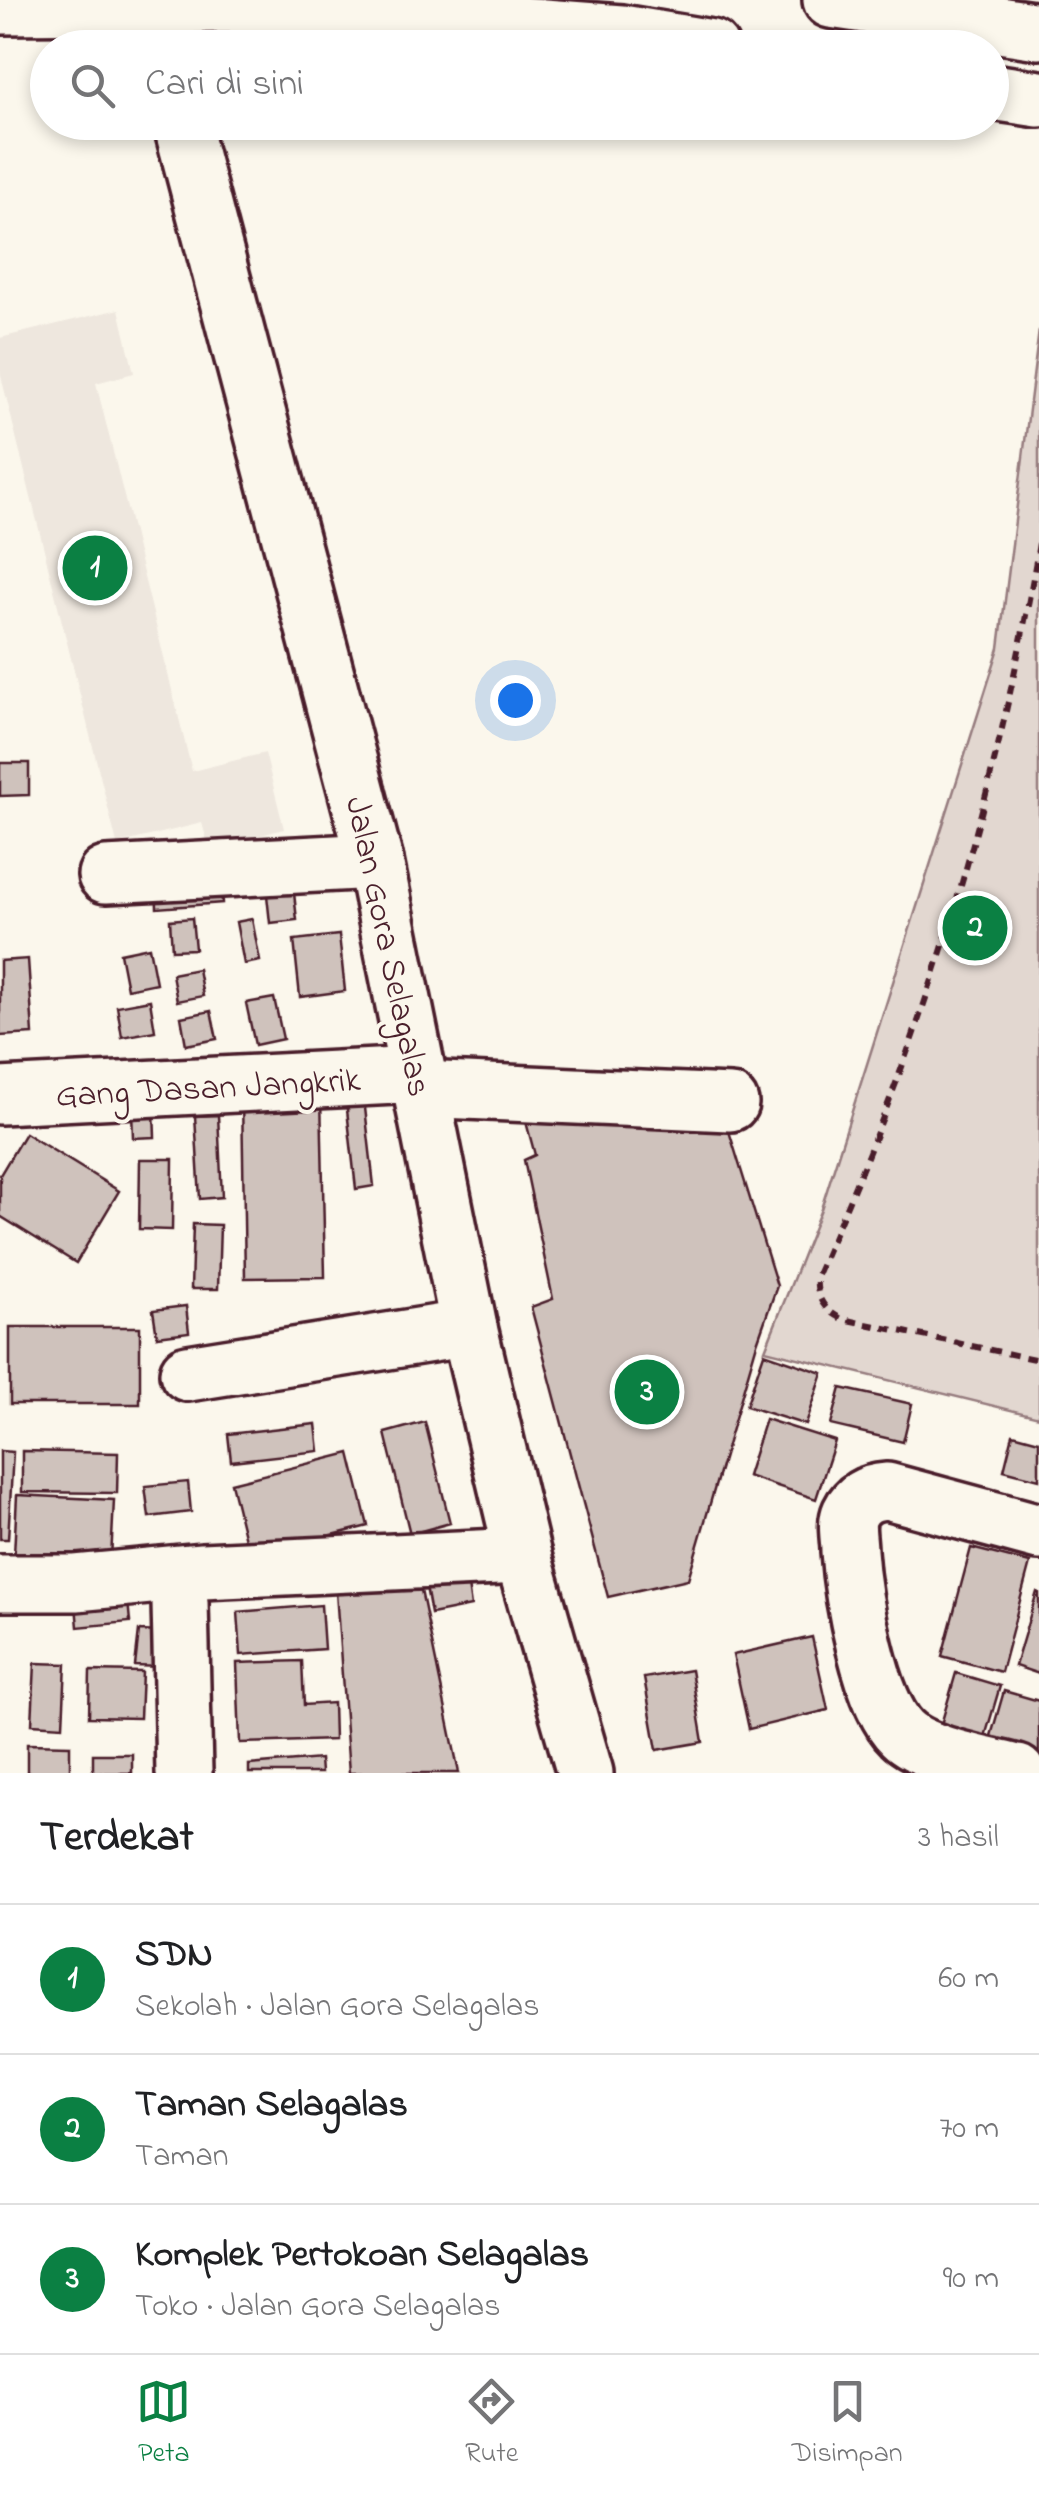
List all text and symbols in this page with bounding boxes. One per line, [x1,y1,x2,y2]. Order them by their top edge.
search box [30,30,1009,140]
text: Cari di sini [145,57,304,113]
icon: search [65,58,120,113]
pin: 1 [62,530,128,606]
your location [490,675,541,726]
street label: Jalan Gora Selagalas [330,792,443,1101]
pin: 2 [942,890,1008,966]
street label: Gang Dasan Jangkrik [54,1056,363,1123]
pin: 3 [614,1354,680,1430]
text: Terdekat [40,1808,194,1869]
text: 3 hasil [918,1815,999,1862]
text: SDN [135,1928,213,1984]
text: 1 [67,1956,78,2003]
text: 60 m [938,1956,999,2003]
text: Sekolah · Jalan Gora Selagalas [135,1984,540,2031]
text: Taman Selagalas [135,2078,408,2134]
text: 2 [65,2106,80,2153]
text: 70 m [939,2106,999,2153]
text: Taman [135,2134,229,2181]
text: Komplek Pertokoan Selagalas [135,2228,589,2284]
text: 3 [66,2256,79,2303]
text: 90 m [943,2256,999,2303]
text: Toko · Jalan Gora Selagalas [135,2284,501,2331]
tab: Peta [136,2374,191,2475]
tab: Rute [464,2374,519,2475]
tab: Disimpan [792,2374,903,2475]

